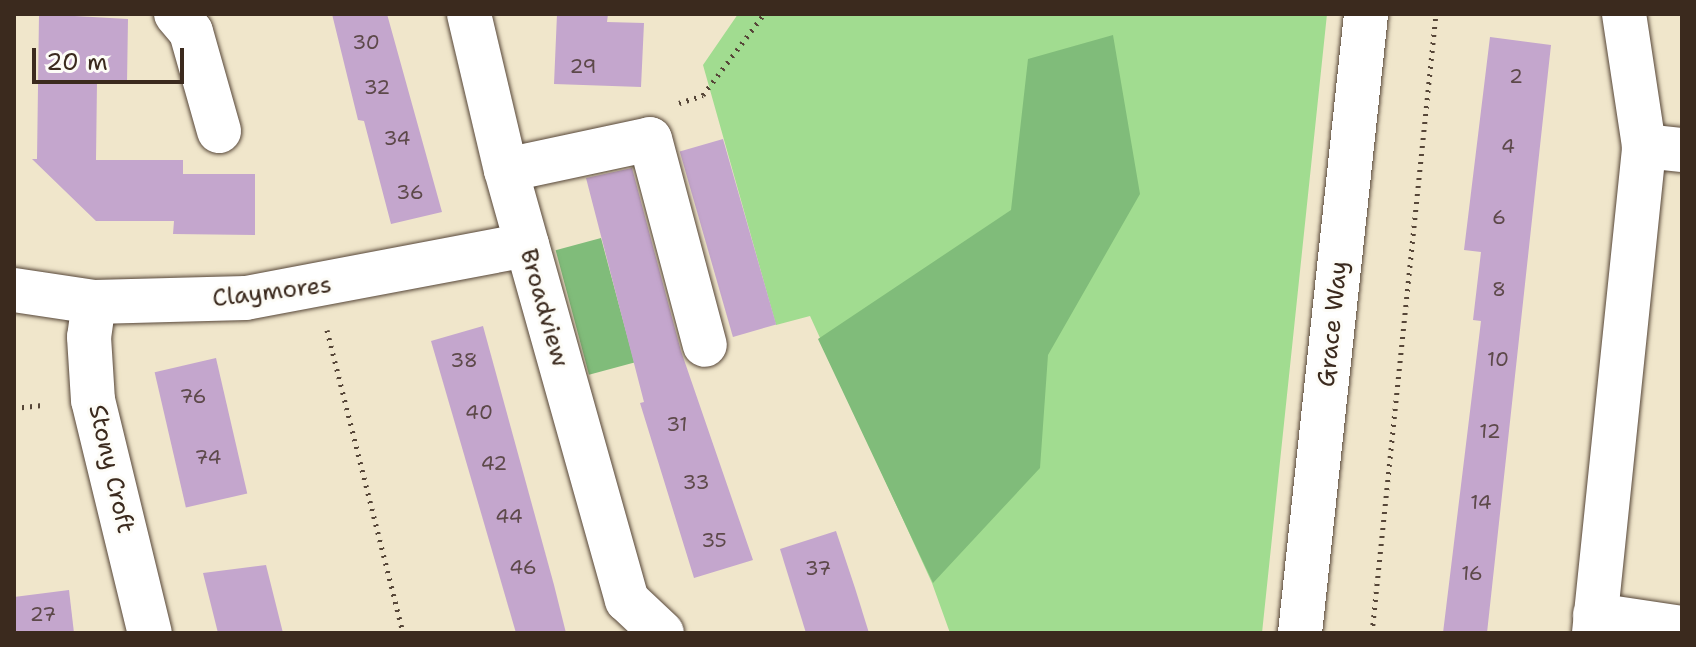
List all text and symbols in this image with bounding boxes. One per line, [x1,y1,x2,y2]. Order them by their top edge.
house number: 30 [352,30,380,54]
scale bar [36,32,188,82]
text: 20 m [46,46,108,78]
house number: 29 [570,54,596,78]
house number: 2 [1509,64,1523,88]
house number: 32 [364,75,390,99]
house number: 34 [383,126,411,150]
house number: 4 [1501,134,1515,158]
house number: 36 [396,180,424,204]
house number: 6 [1492,205,1506,229]
street label: Broadview [513,246,575,370]
street label: Grace Way [1312,260,1354,388]
street label: Claymores [211,270,333,314]
house number: 8 [1492,277,1506,301]
house number: 10 [1487,347,1509,371]
house number: 38 [450,348,478,372]
house number: 76 [179,384,207,408]
house number: 40 [465,400,493,424]
street label: Stony Croft [82,402,140,536]
house number: 31 [666,412,688,436]
house number: 12 [1479,419,1501,443]
house number: 74 [194,445,222,469]
house number: 42 [481,451,507,475]
house number: 33 [683,470,709,494]
house number: 14 [1470,490,1492,514]
house number: 44 [495,504,523,528]
house number: 35 [701,528,727,552]
house number: 46 [509,555,537,579]
house number: 37 [805,556,831,580]
house number: 16 [1461,561,1483,585]
house number: 27 [30,602,56,626]

